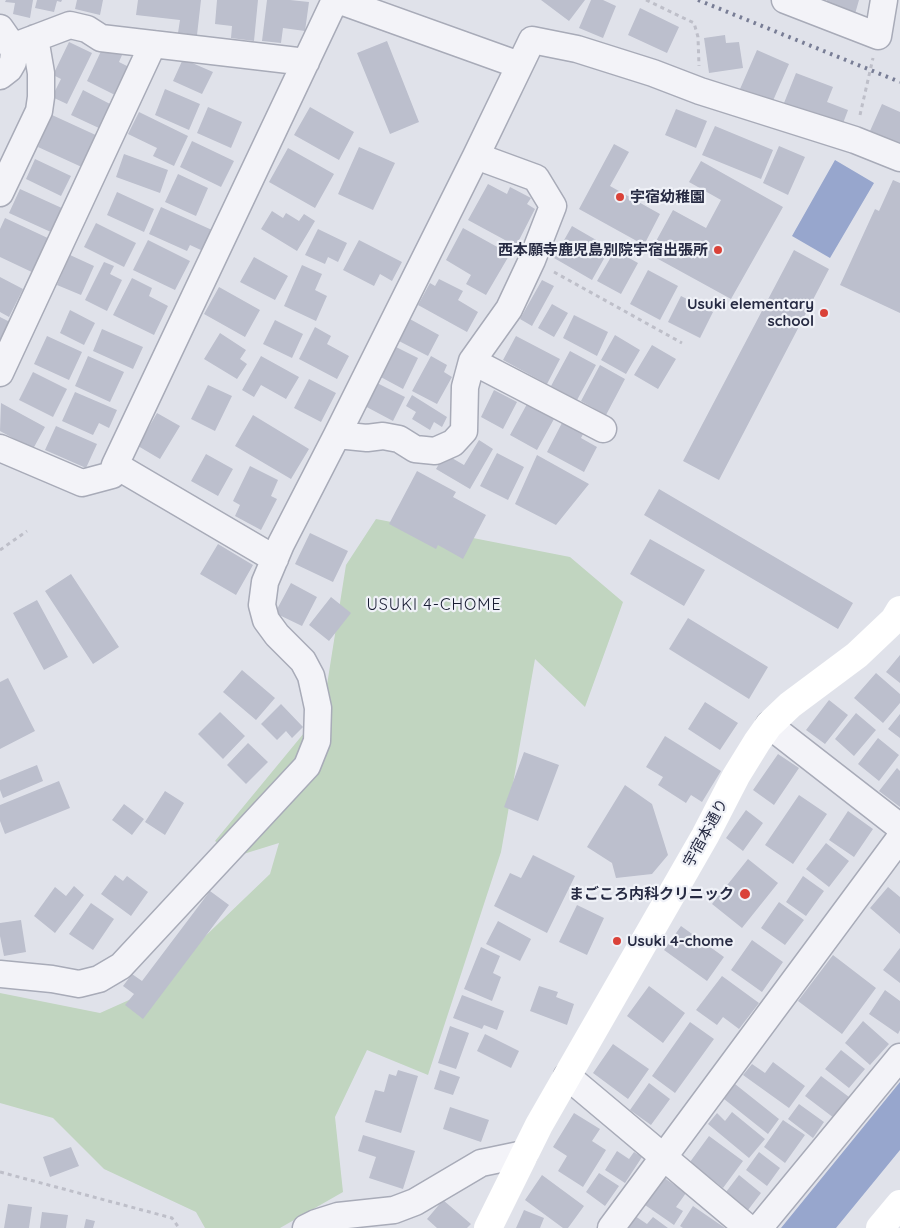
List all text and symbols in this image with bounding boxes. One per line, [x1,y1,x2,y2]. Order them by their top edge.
place label: 宇宿幼稚園 [630,188,705,206]
marker: 宇宿幼稚園 [614,191,626,203]
place label: 西本願寺鹿児島別院宇宿出張所 [498,241,708,259]
marker: 西本願寺鹿児島別院宇宿出張所 [712,244,724,256]
place label: Usuki elementary school [687,295,814,330]
marker: Usuki elementary school [818,307,830,319]
district label: USUKI 4-CHOME [365,595,503,615]
street label: 宇宿本通り [680,796,732,870]
place label: まごころ内科クリニック [569,885,734,903]
marker: まごころ内科クリニック [738,887,752,901]
place label: Usuki 4-chome [627,932,733,950]
marker: Usuki 4-chome [611,935,623,947]

